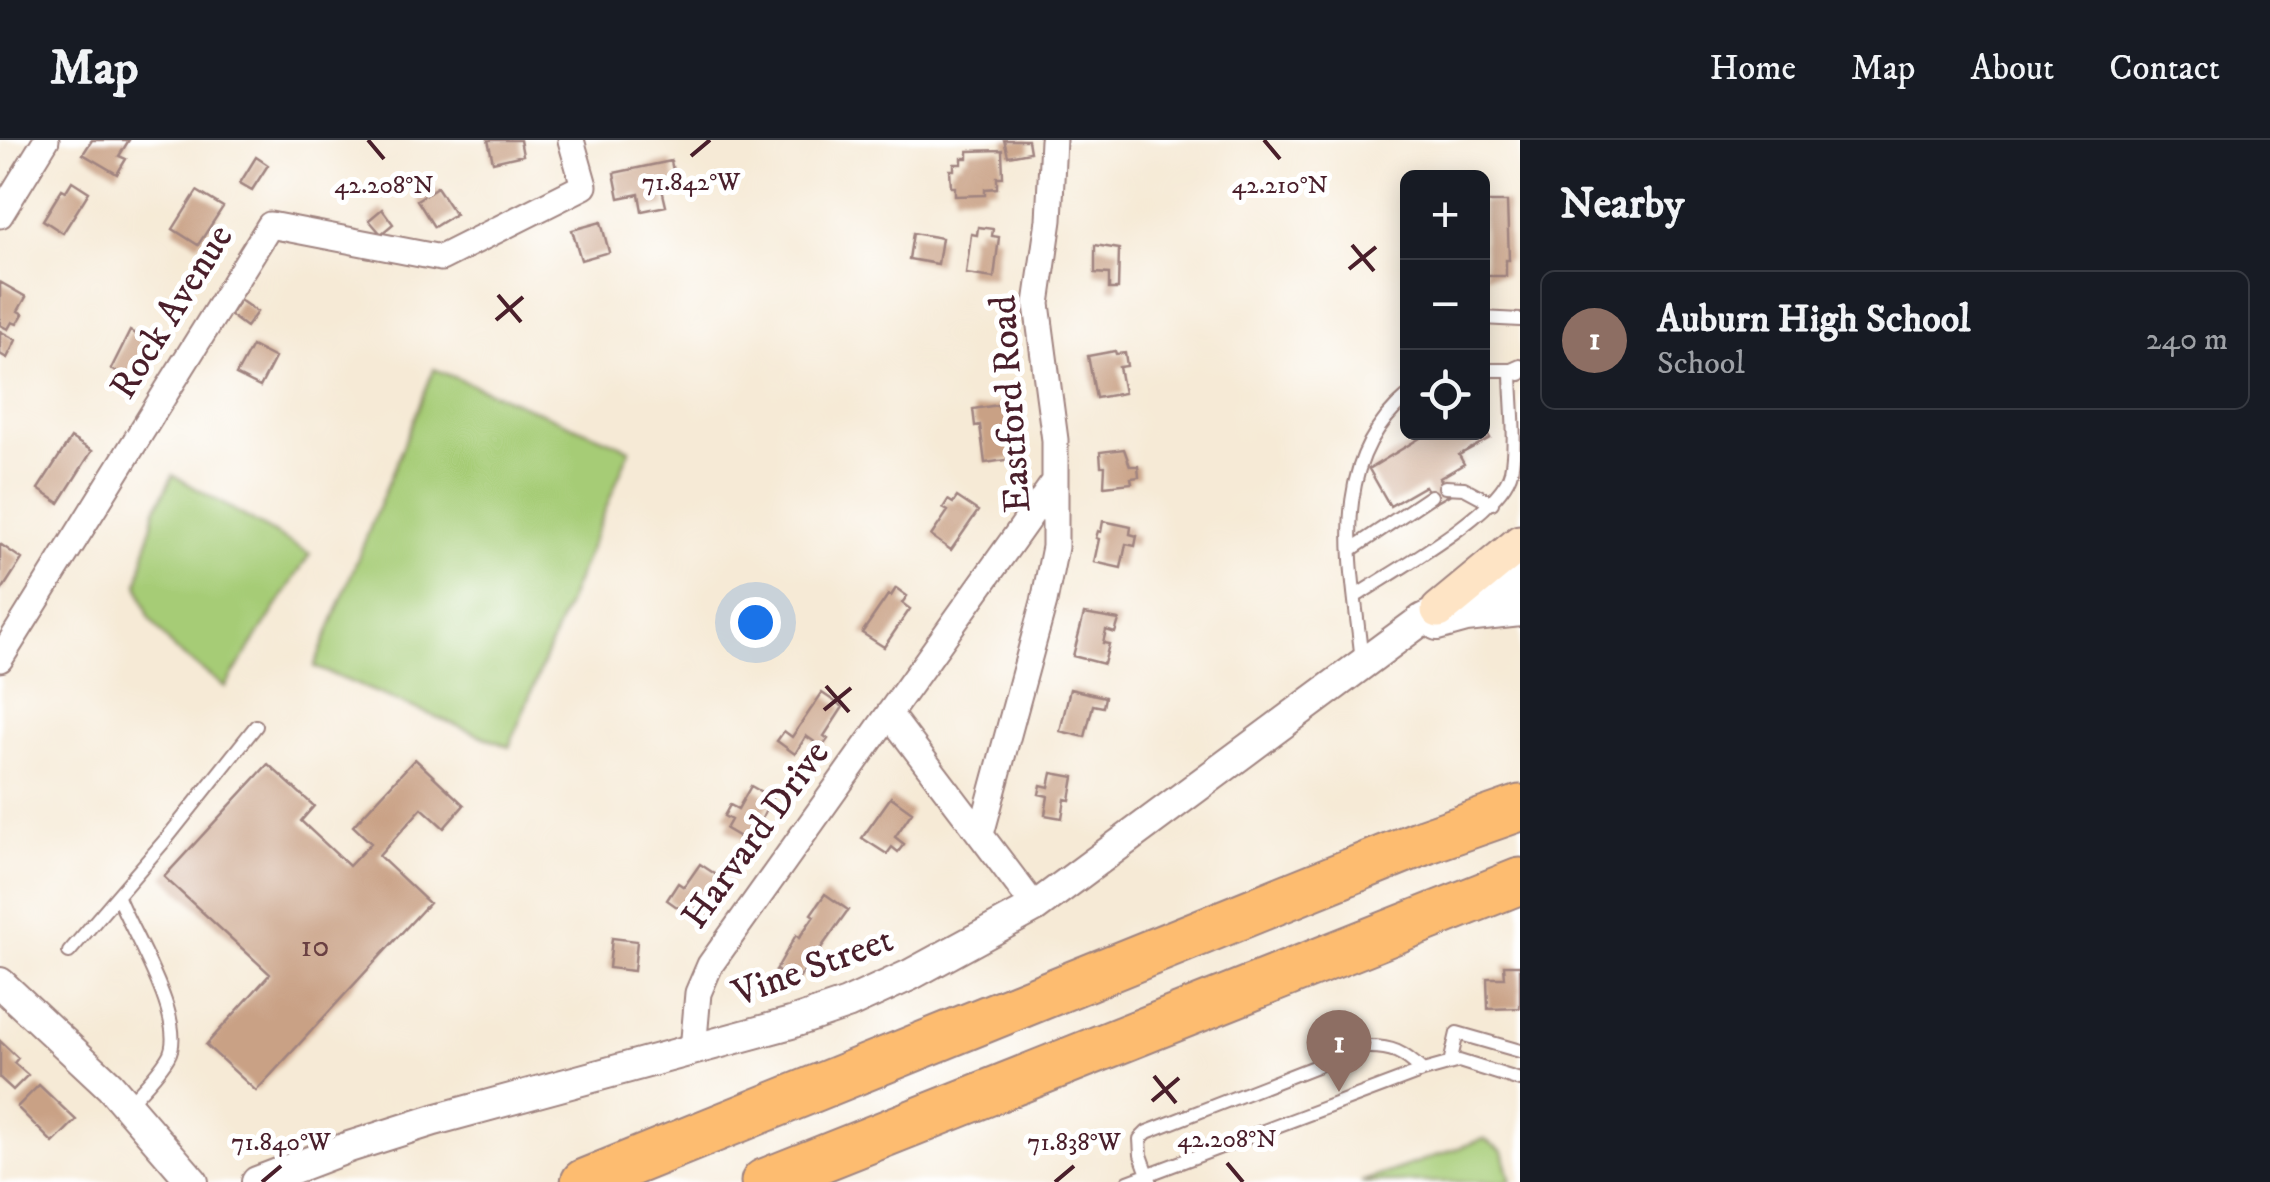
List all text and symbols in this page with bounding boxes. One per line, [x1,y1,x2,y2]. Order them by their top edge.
text: Map [50,39,138,99]
text: Home [1709,47,1796,91]
text: Map [1851,47,1915,91]
text: About [1970,47,2054,91]
text: Contact [2109,47,2220,91]
text: 71.842°W [642,167,741,198]
text: 42.208°N [334,170,434,201]
text: 42.210°N [1232,170,1328,201]
map controls [1400,170,1490,440]
button: + [1400,170,1490,260]
text: Nearby [1560,179,1684,231]
street label: Rock Avenue [100,216,244,408]
button: − [1400,260,1490,350]
street label: Eastford Road [979,294,1043,514]
text: Auburn High School [1657,296,1970,344]
text: 1 [1589,320,1600,360]
text: 240 m [2146,320,2228,360]
text: School [1657,344,1745,384]
button: locate [1400,350,1490,440]
your location [730,597,781,648]
street label: Harvard Drive [672,731,840,939]
street label: Vine Street [725,916,900,1018]
house number: 10 [301,927,329,967]
pin: 1 [1306,1010,1372,1092]
text: 42.208°N [1177,1124,1277,1155]
text: 71.840°W [231,1127,332,1158]
text: 71.838°W [1027,1127,1122,1158]

